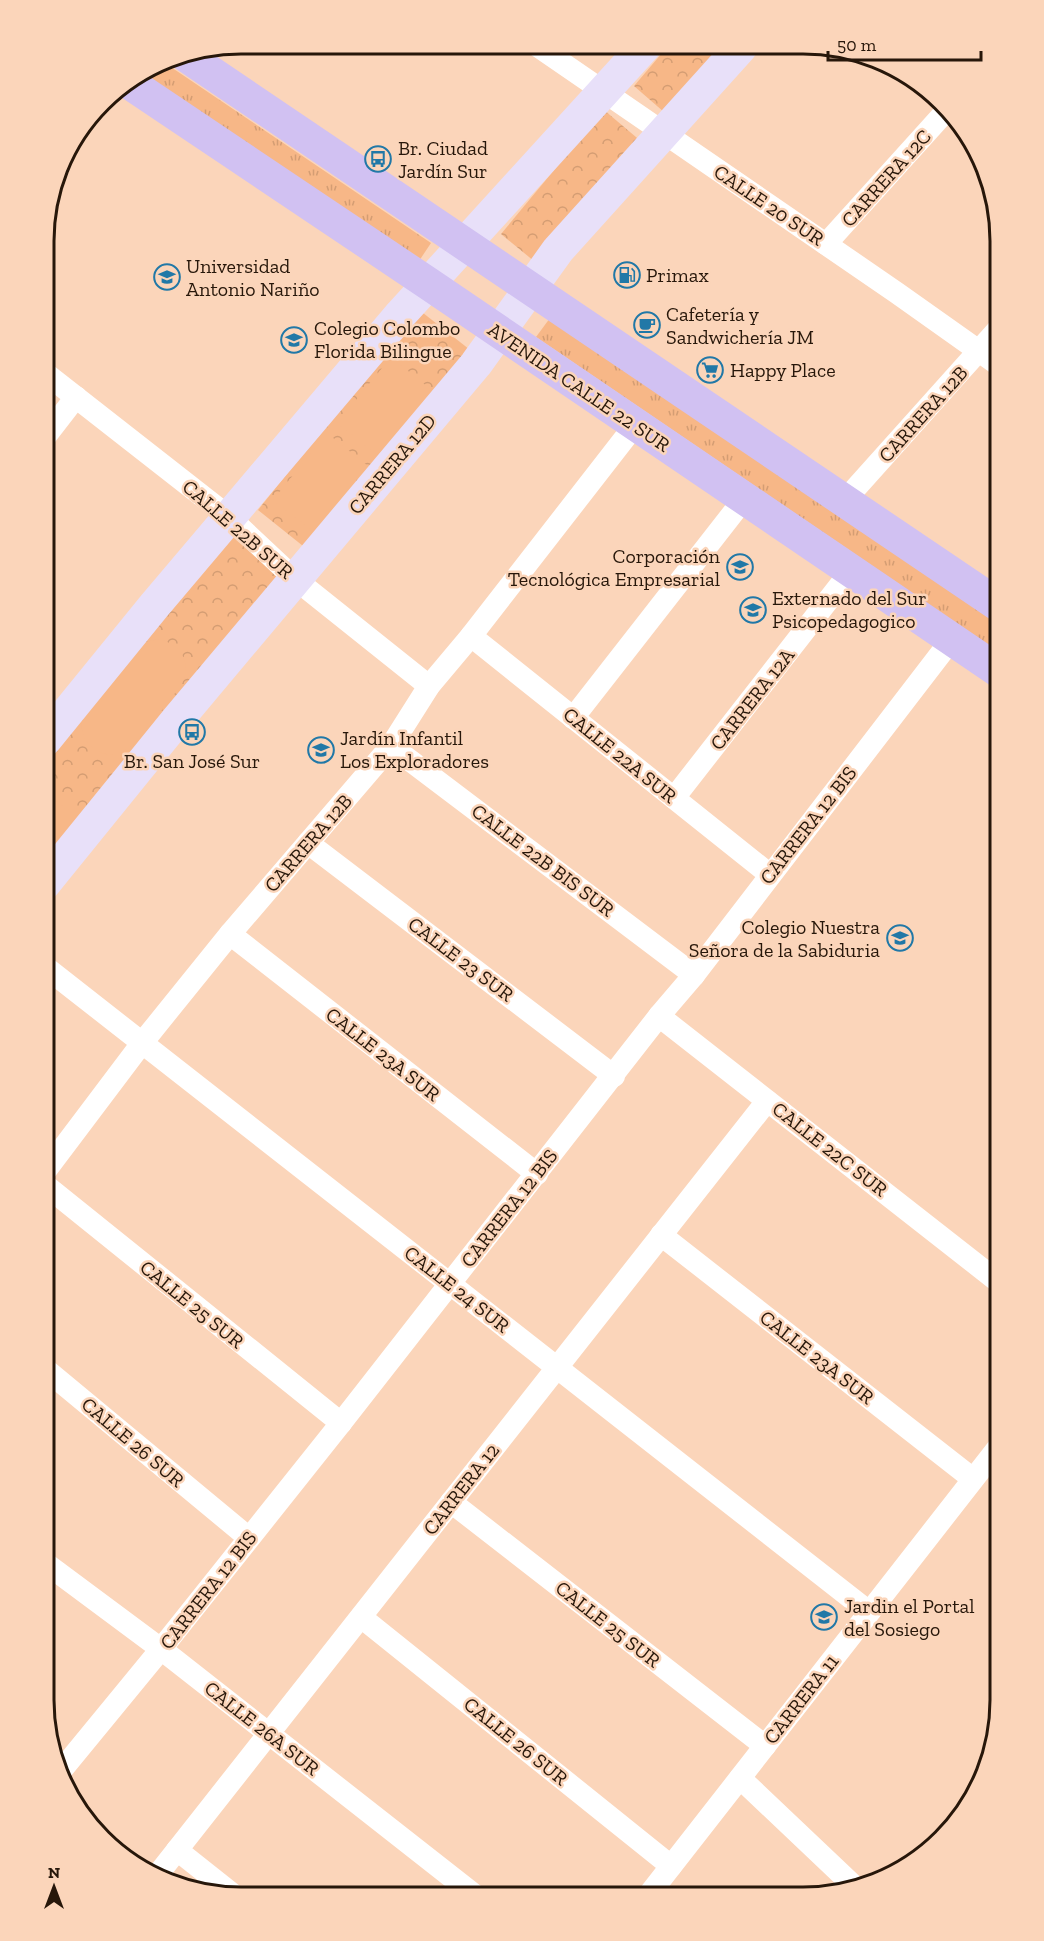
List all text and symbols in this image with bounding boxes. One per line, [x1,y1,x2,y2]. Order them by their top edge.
scale bar [828,24,981,62]
text: 50 m [837,34,877,56]
street label: CARRERA 12C [836,124,936,232]
place label: Br. Ciudad Jardín Sur [398,136,488,183]
bus stop icon: Br. Ciudad Jardín Sur [363,144,393,174]
street label: CALLE 20 SUR [709,159,829,251]
place label: Universidad Antonio Nariño [186,254,320,301]
fuel station icon: Primax [612,260,642,290]
school or university icon: Universidad Antonio Nariño [152,262,182,292]
place label: Primax [646,263,709,287]
place label: Cafetería y Sandwichería JM [666,302,814,349]
cafe icon: Cafetería y Sandwichería JM [632,310,662,340]
place label: Colegio Colombo Florida Bilingue [314,316,460,363]
street label: AVENIDA CALLE 22 SUR [483,317,675,457]
school or university icon: Colegio Colombo Florida Bilingue [279,325,309,355]
supermarket icon: Happy Place [695,355,725,385]
place label: Happy Place [730,358,836,382]
street label: CARRERA 12B [873,361,973,467]
street label: CARRERA 12D [343,409,441,519]
street label: CALLE 22B SUR [178,474,299,584]
place label: Corporación Tecnológica Empresarial [508,544,721,591]
school or university icon: Corporación Tecnológica Empresarial [725,552,755,582]
place label: Externado del Sur Psicopedagogico [772,586,927,633]
school or university icon: Externado del Sur Psicopedagogico [738,595,768,625]
street label: CARRERA 12A [705,643,800,755]
street label: CALLE 22A SUR [559,702,682,808]
bus stop icon: Br. San José Sur [177,717,207,747]
place label: Jardín Infantil Los Exploradores [340,726,489,773]
school or university icon: Jardín Infantil Los Exploradores [306,735,336,765]
place label: Br. San José Sur [124,749,260,773]
street label: CARRERA 12 BIS [754,761,862,889]
street label: CARRERA 12B [259,789,357,897]
street label: CALLE 22B BIS SUR [467,799,620,922]
street label: CALLE 23 SUR [403,912,519,1007]
place label: Colegio Nuestra Señora de la Sabiduria [689,915,880,962]
school or university icon: Colegio Nuestra Señora de la Sabiduria [885,923,915,953]
street label: CALLE 23A SUR [321,1002,445,1106]
street label: CALLE 22C SUR [768,1097,893,1202]
street label: CARRERA 12 BIS [455,1144,563,1272]
street label: CALLE 24 SUR [400,1240,515,1338]
street label: CALLE 25 SUR [135,1255,249,1354]
street label: CALLE 23A SUR [755,1305,879,1409]
street label: CALLE 26 SUR [77,1392,190,1492]
street label: CARRERA 12 [418,1438,504,1540]
street label: CARRERA 12 BIS [154,1526,262,1654]
street label: CALLE 25 SUR [551,1576,666,1673]
place label: Jardin el Portal del Sosiego [844,1594,975,1641]
school or university icon: Jardin el Portal del Sosiego [809,1602,839,1632]
street label: CARRERA 11 [759,1649,844,1749]
street label: CALLE 26A SUR [200,1676,325,1781]
street label: CALLE 26 SUR [459,1692,573,1791]
north arrow [24,1857,84,1917]
text: N [48,1863,60,1882]

